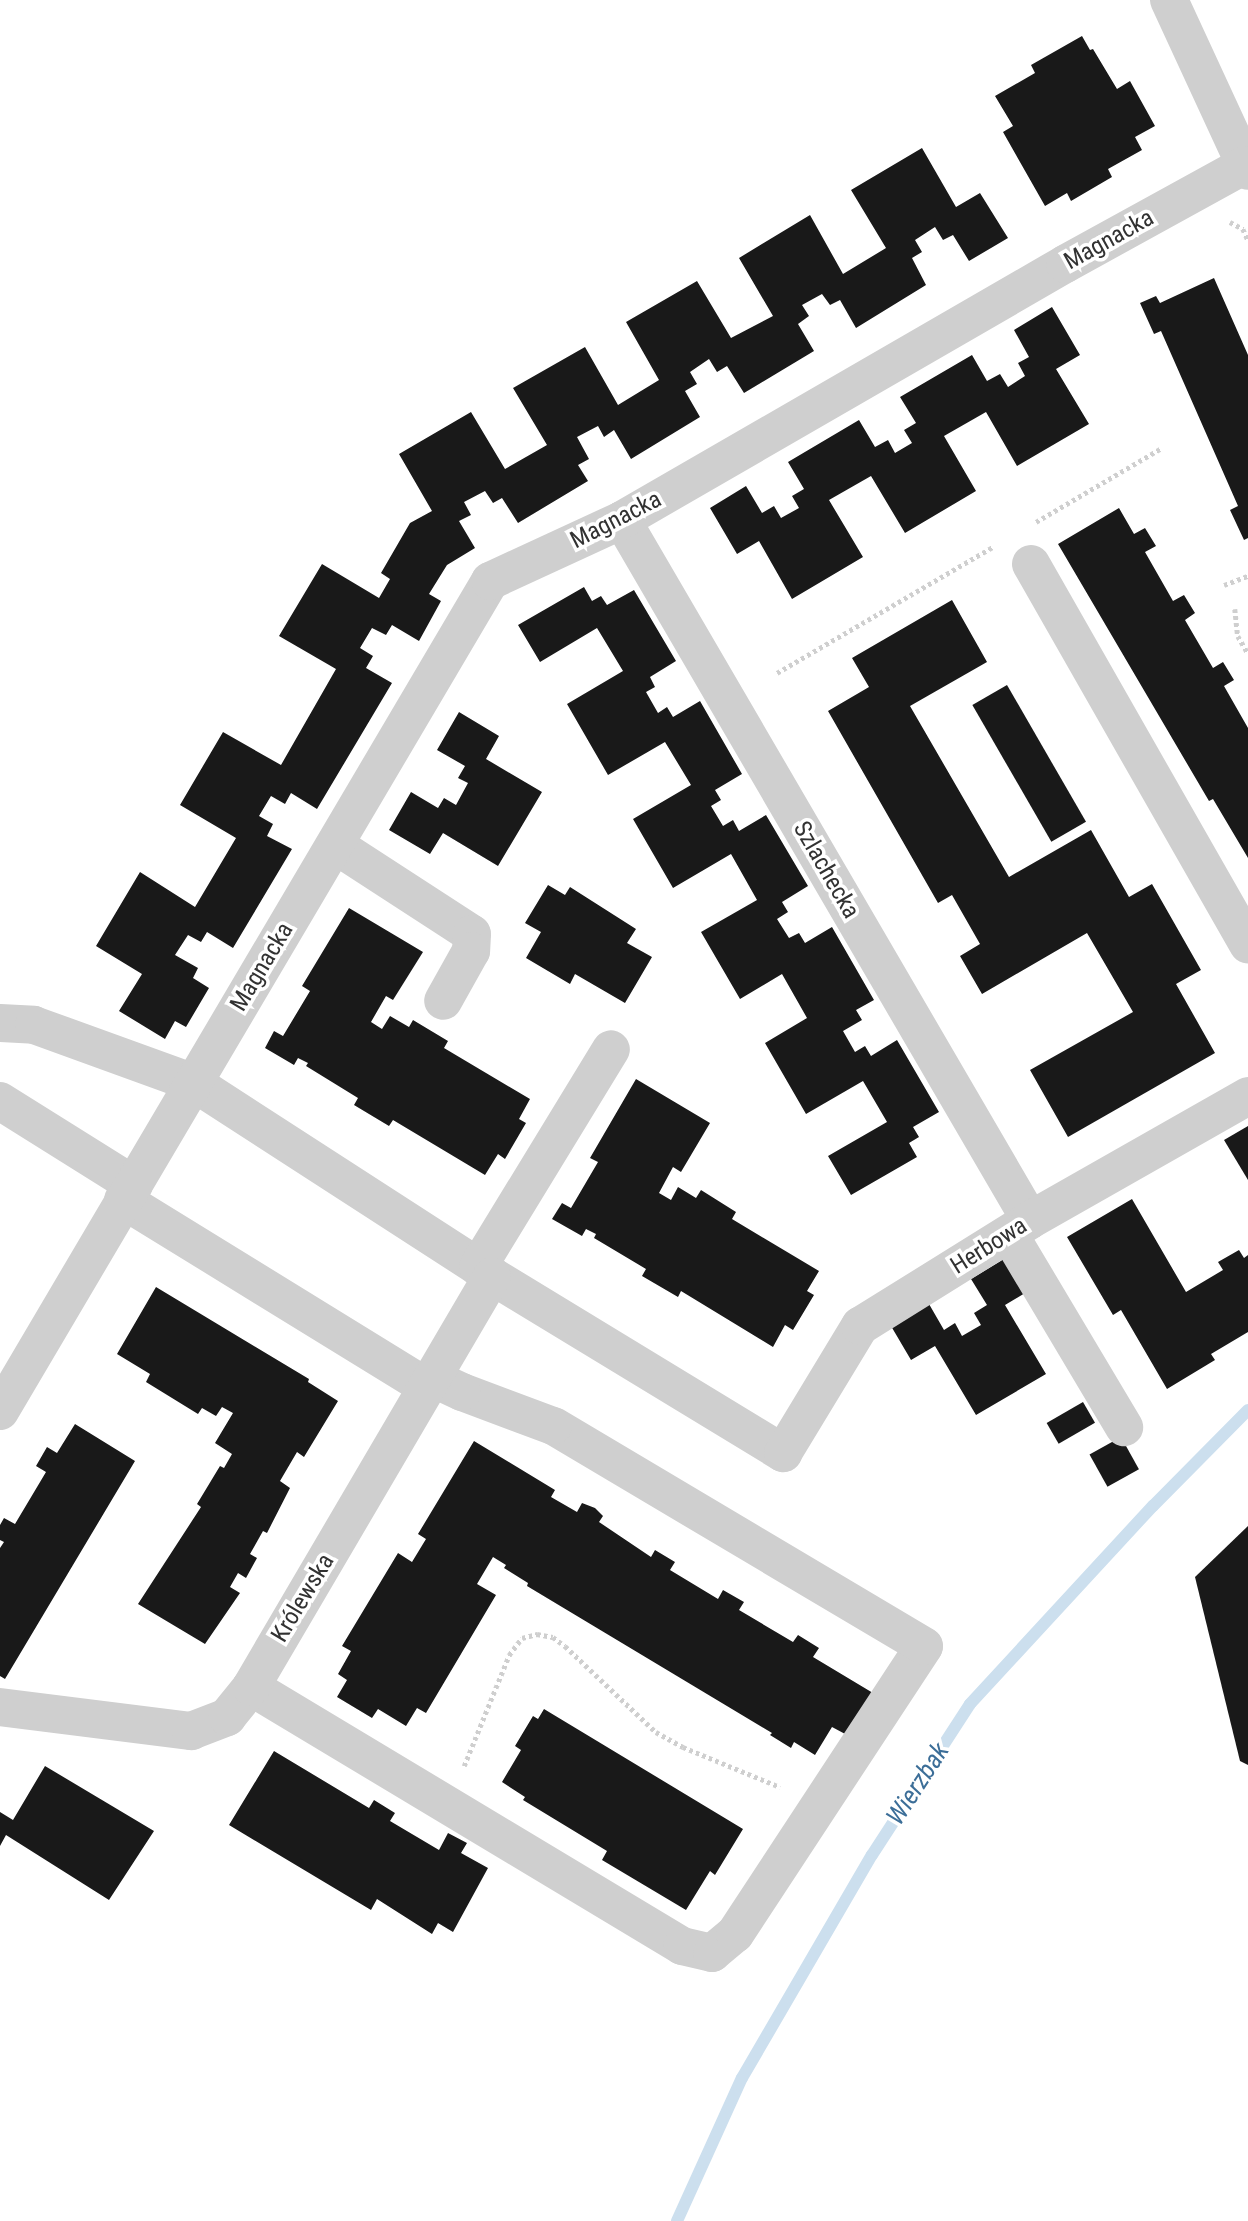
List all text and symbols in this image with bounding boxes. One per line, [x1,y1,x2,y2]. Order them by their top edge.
street label: Magnacka [1059,204,1159,276]
street label: Magnacka [566,485,666,555]
street label: Szlachecka [787,816,865,924]
street label: Magnacka [224,918,300,1016]
street label: Herbowa [946,1211,1032,1281]
street label: Królewska [265,1549,341,1647]
water label: Wierzbak [880,1737,956,1831]

